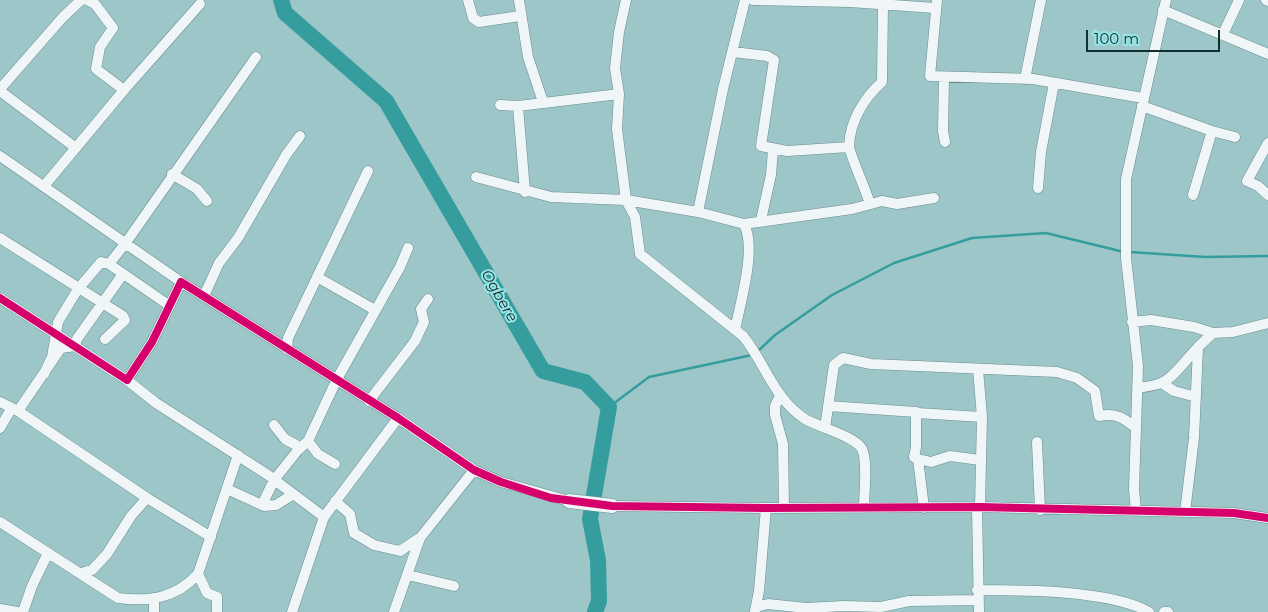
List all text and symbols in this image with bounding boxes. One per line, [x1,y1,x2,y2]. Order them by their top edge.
scale bar [1088,20,1222,52]
text: 100 m [1094,29,1139,48]
water label: Ogbere [477,267,521,325]

